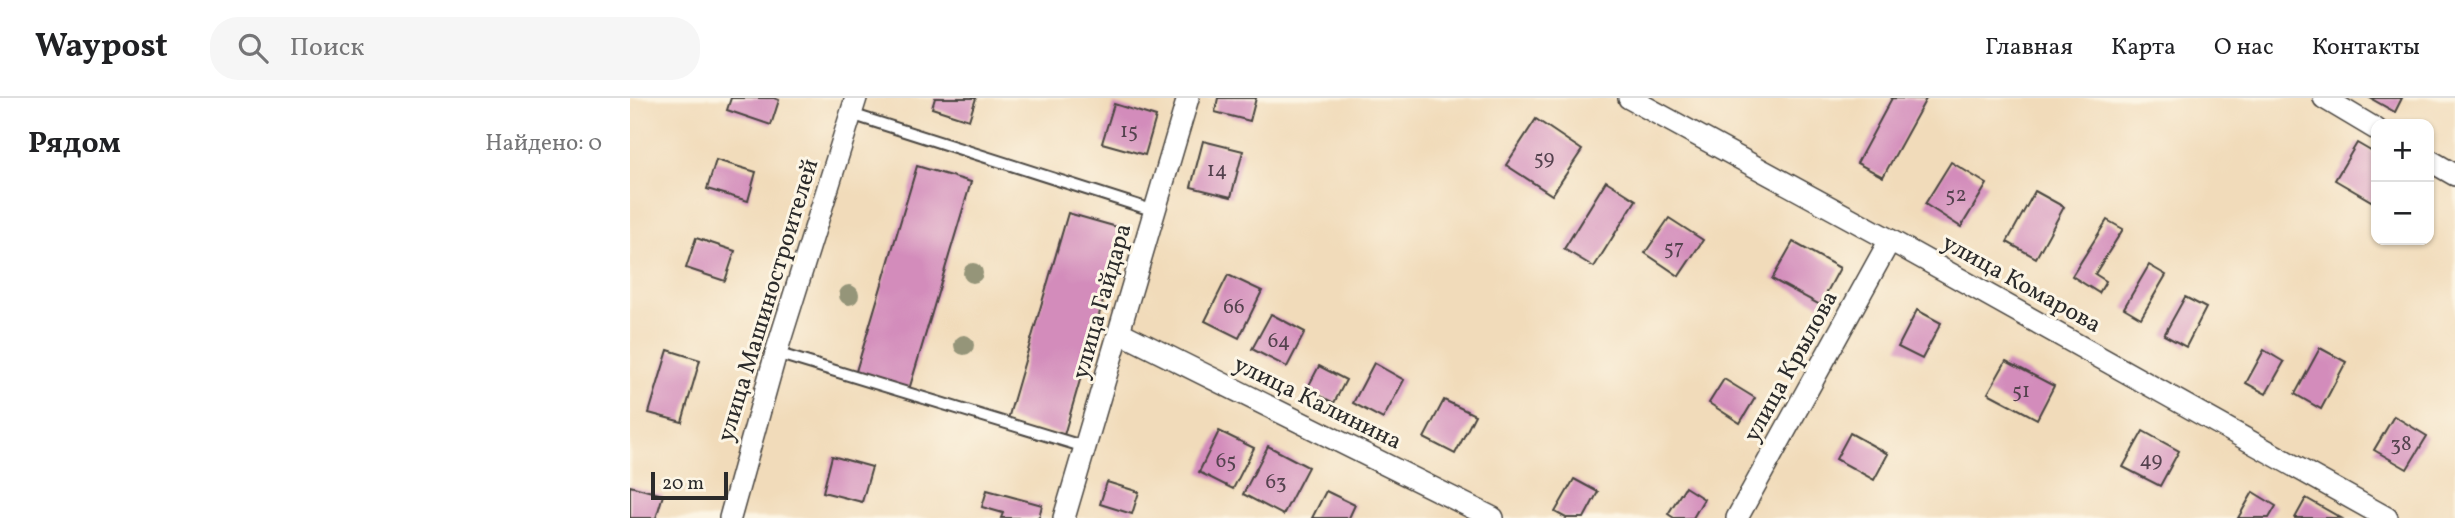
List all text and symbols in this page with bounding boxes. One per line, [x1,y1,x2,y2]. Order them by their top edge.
search box [210,17,700,80]
text: Waypost [35,25,168,71]
icon: search [234,29,272,67]
text: Поиск [290,30,364,66]
text: Главная [1985,31,2073,65]
text: Карта [2111,31,2176,65]
text: О нас [2214,31,2274,65]
text: Контакты [2312,31,2420,65]
house number: 15 [1120,117,1138,146]
map controls [2371,119,2434,245]
button: + [2371,119,2434,182]
text: Рядом [28,123,121,165]
text: Найдено: 0 [485,128,602,160]
house number: 59 [1534,144,1554,173]
street label: улица Машиностроителей [710,155,828,446]
house number: 14 [1207,156,1227,185]
house number: 52 [1945,181,1967,210]
button: − [2371,182,2434,245]
street label: улица Гайдара [1064,220,1141,383]
street label: улица Комарова [1935,227,2107,343]
house number: 57 [1664,234,1684,263]
street label: улица Крылова [1736,285,1847,449]
house number: 66 [1223,293,1245,322]
house number: 64 [1268,327,1290,356]
street label: улица Калинина [1227,348,1407,459]
house number: 51 [2012,377,2030,406]
house number: 38 [2390,430,2412,459]
house number: 49 [2140,446,2163,475]
house number: 65 [1216,447,1236,476]
house number: 63 [1265,468,1287,497]
scale bar [651,469,728,501]
text: 20 m [662,471,704,497]

